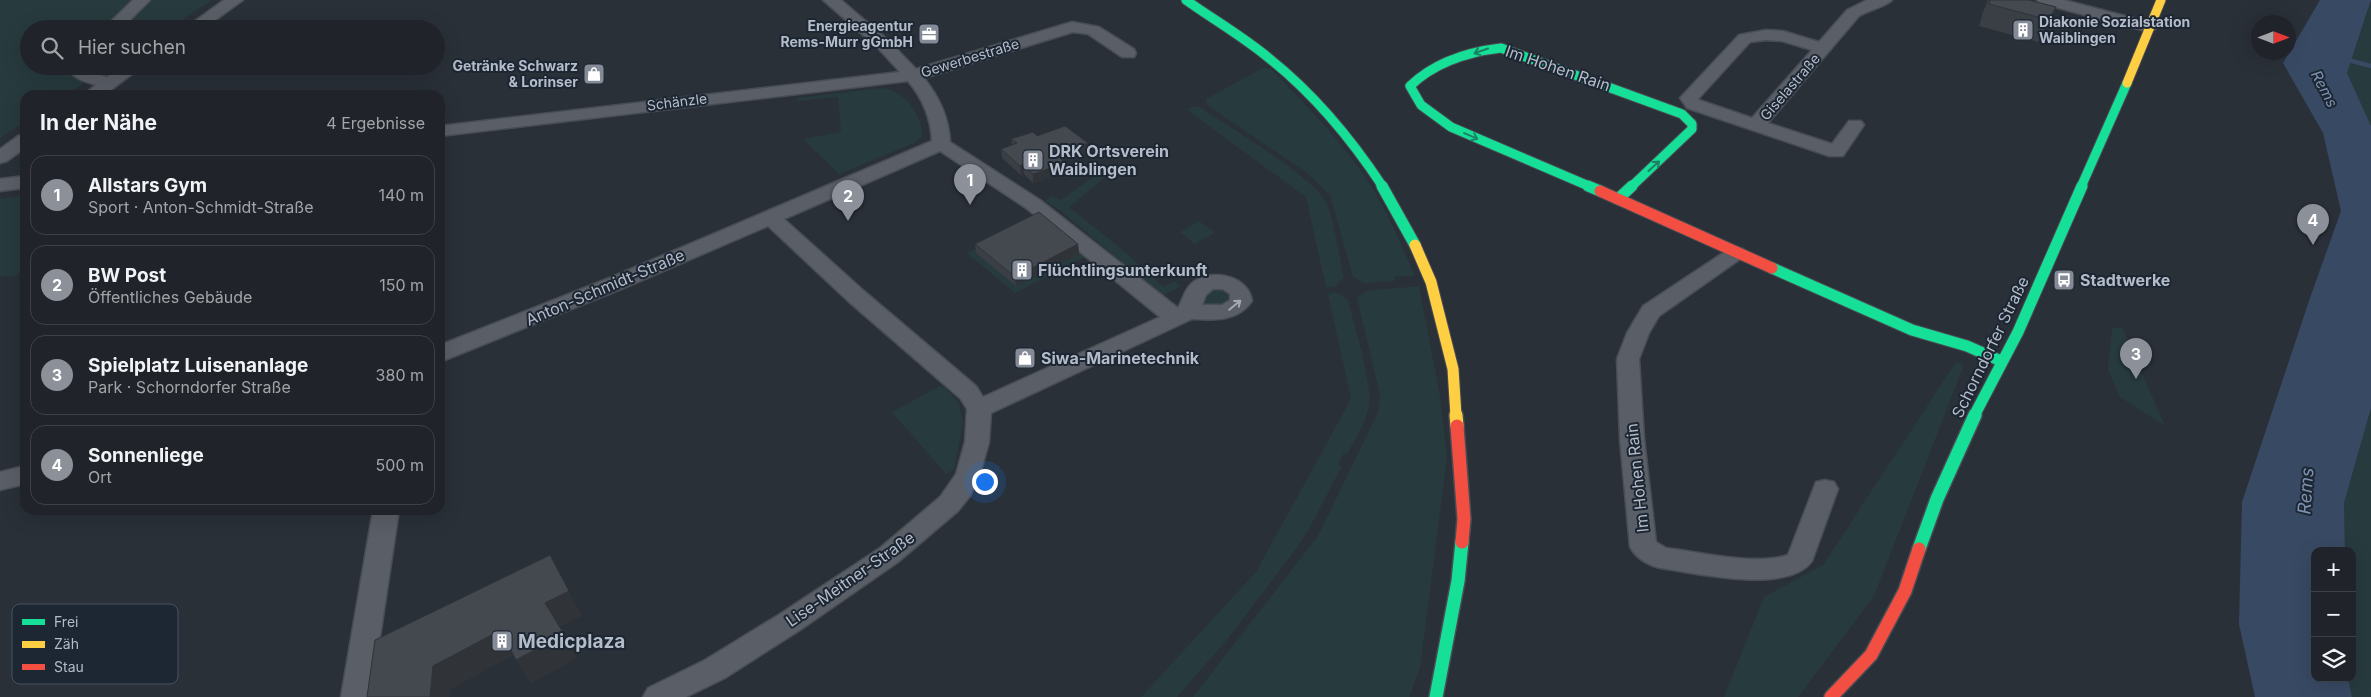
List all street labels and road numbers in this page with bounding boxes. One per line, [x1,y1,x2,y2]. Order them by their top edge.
street label: Gewerbestraße [919,35,1021,81]
street label: Im Hohen Rain [1503,41,1613,95]
street label: Giselastraße [1756,50,1823,123]
street label: Schänzle [646,89,708,114]
street label: Anton-Schmidt-Straße [523,244,687,330]
street label: Schorndorfer Straße [1947,273,2033,421]
street label: Im Hohen Rain [1621,422,1653,534]
street label: Lise-Meitner-Straße [782,527,918,631]

